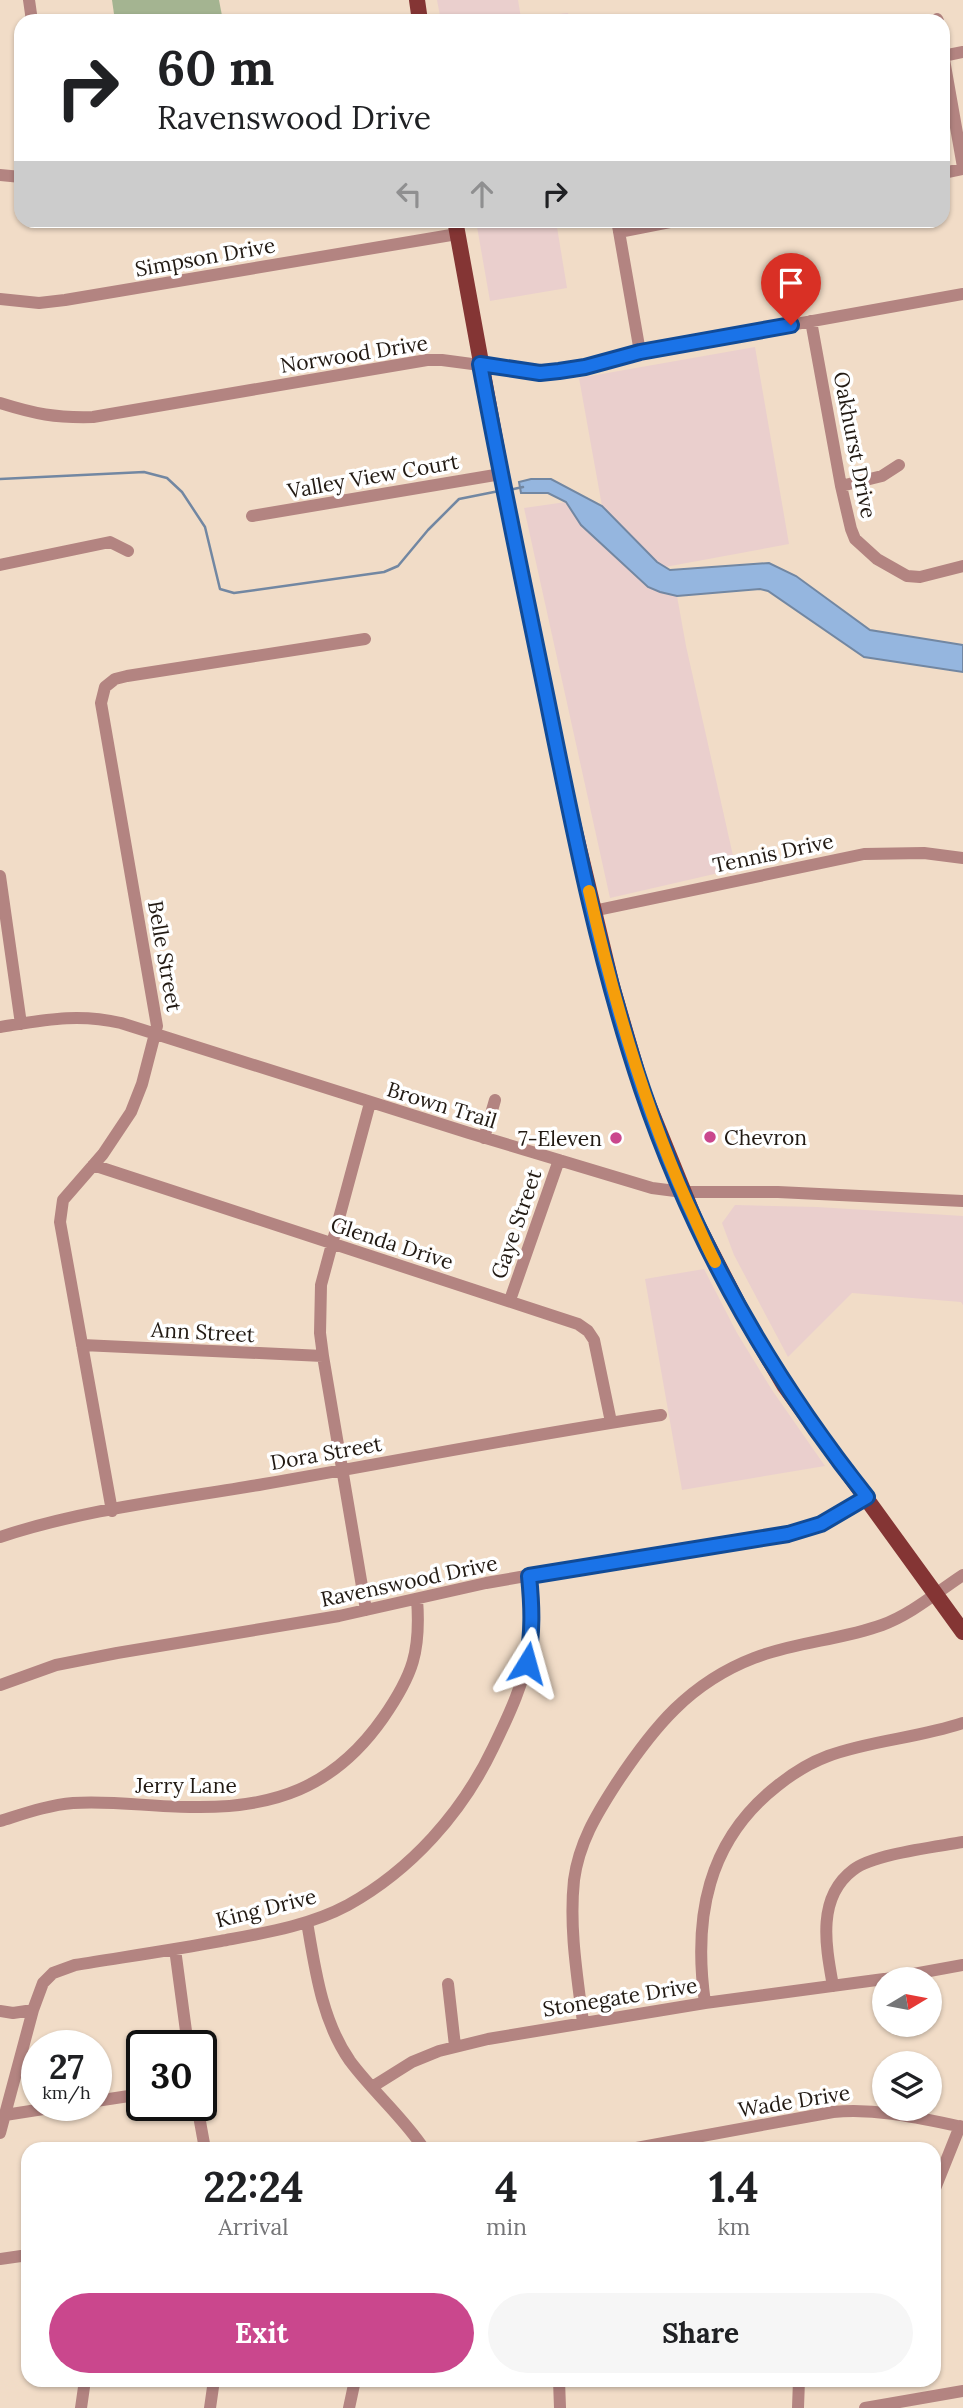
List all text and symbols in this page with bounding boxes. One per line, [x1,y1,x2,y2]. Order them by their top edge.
text: 60 m [157,36,274,98]
icon: right [42,42,133,133]
text: Ravenswood Drive [157,97,431,138]
icon: left [390,175,428,213]
icon: ahead [463,175,501,213]
icon: right [536,175,574,213]
street label: Simpson Drive [133,231,277,283]
pin [761,253,821,325]
icon: arrive [772,264,810,302]
street label: Norwood Drive [278,329,430,379]
street label: Oakhurst Drive [828,369,882,521]
street label: Valley View Court [284,448,461,505]
street label: Tennis Drive [710,827,836,879]
street label: Belle Street [142,898,188,1015]
street label: Brown Trail [384,1075,500,1135]
place label: Chevron [724,1124,807,1151]
place label: 7-Eleven [518,1125,602,1152]
marker: Chevron [702,1129,718,1145]
marker: 7-Eleven [608,1130,624,1146]
street label: Gaye Street [485,1165,548,1282]
street label: Glenda Drive [327,1210,457,1276]
street label: Ann Street [150,1316,256,1348]
street label: Dora Street [268,1430,385,1476]
street label: Ravenswood Drive [318,1549,500,1613]
position arrow [490,1626,564,1700]
street label: Jerry Lane [134,1772,237,1799]
street label: King Drive [213,1882,319,1934]
north arrow [872,1967,942,2037]
map controls [872,1967,942,2121]
street label: Stonegate Drive [541,1971,699,2023]
speed limit sign: 30 [126,2030,217,2121]
text: 27 [49,2044,84,2089]
button: layers [872,2051,942,2121]
street label: Wade Drive [736,2079,852,2123]
text: km/h [42,2081,91,2104]
text: 22:24 [203,2160,304,2214]
text: 4 [495,2160,518,2214]
text: 1.4 [709,2160,759,2214]
text: Arrival [218,2212,289,2241]
text: min [486,2212,527,2241]
text: km [717,2212,750,2241]
button: Exit [49,2293,474,2373]
button: Share [488,2293,913,2373]

